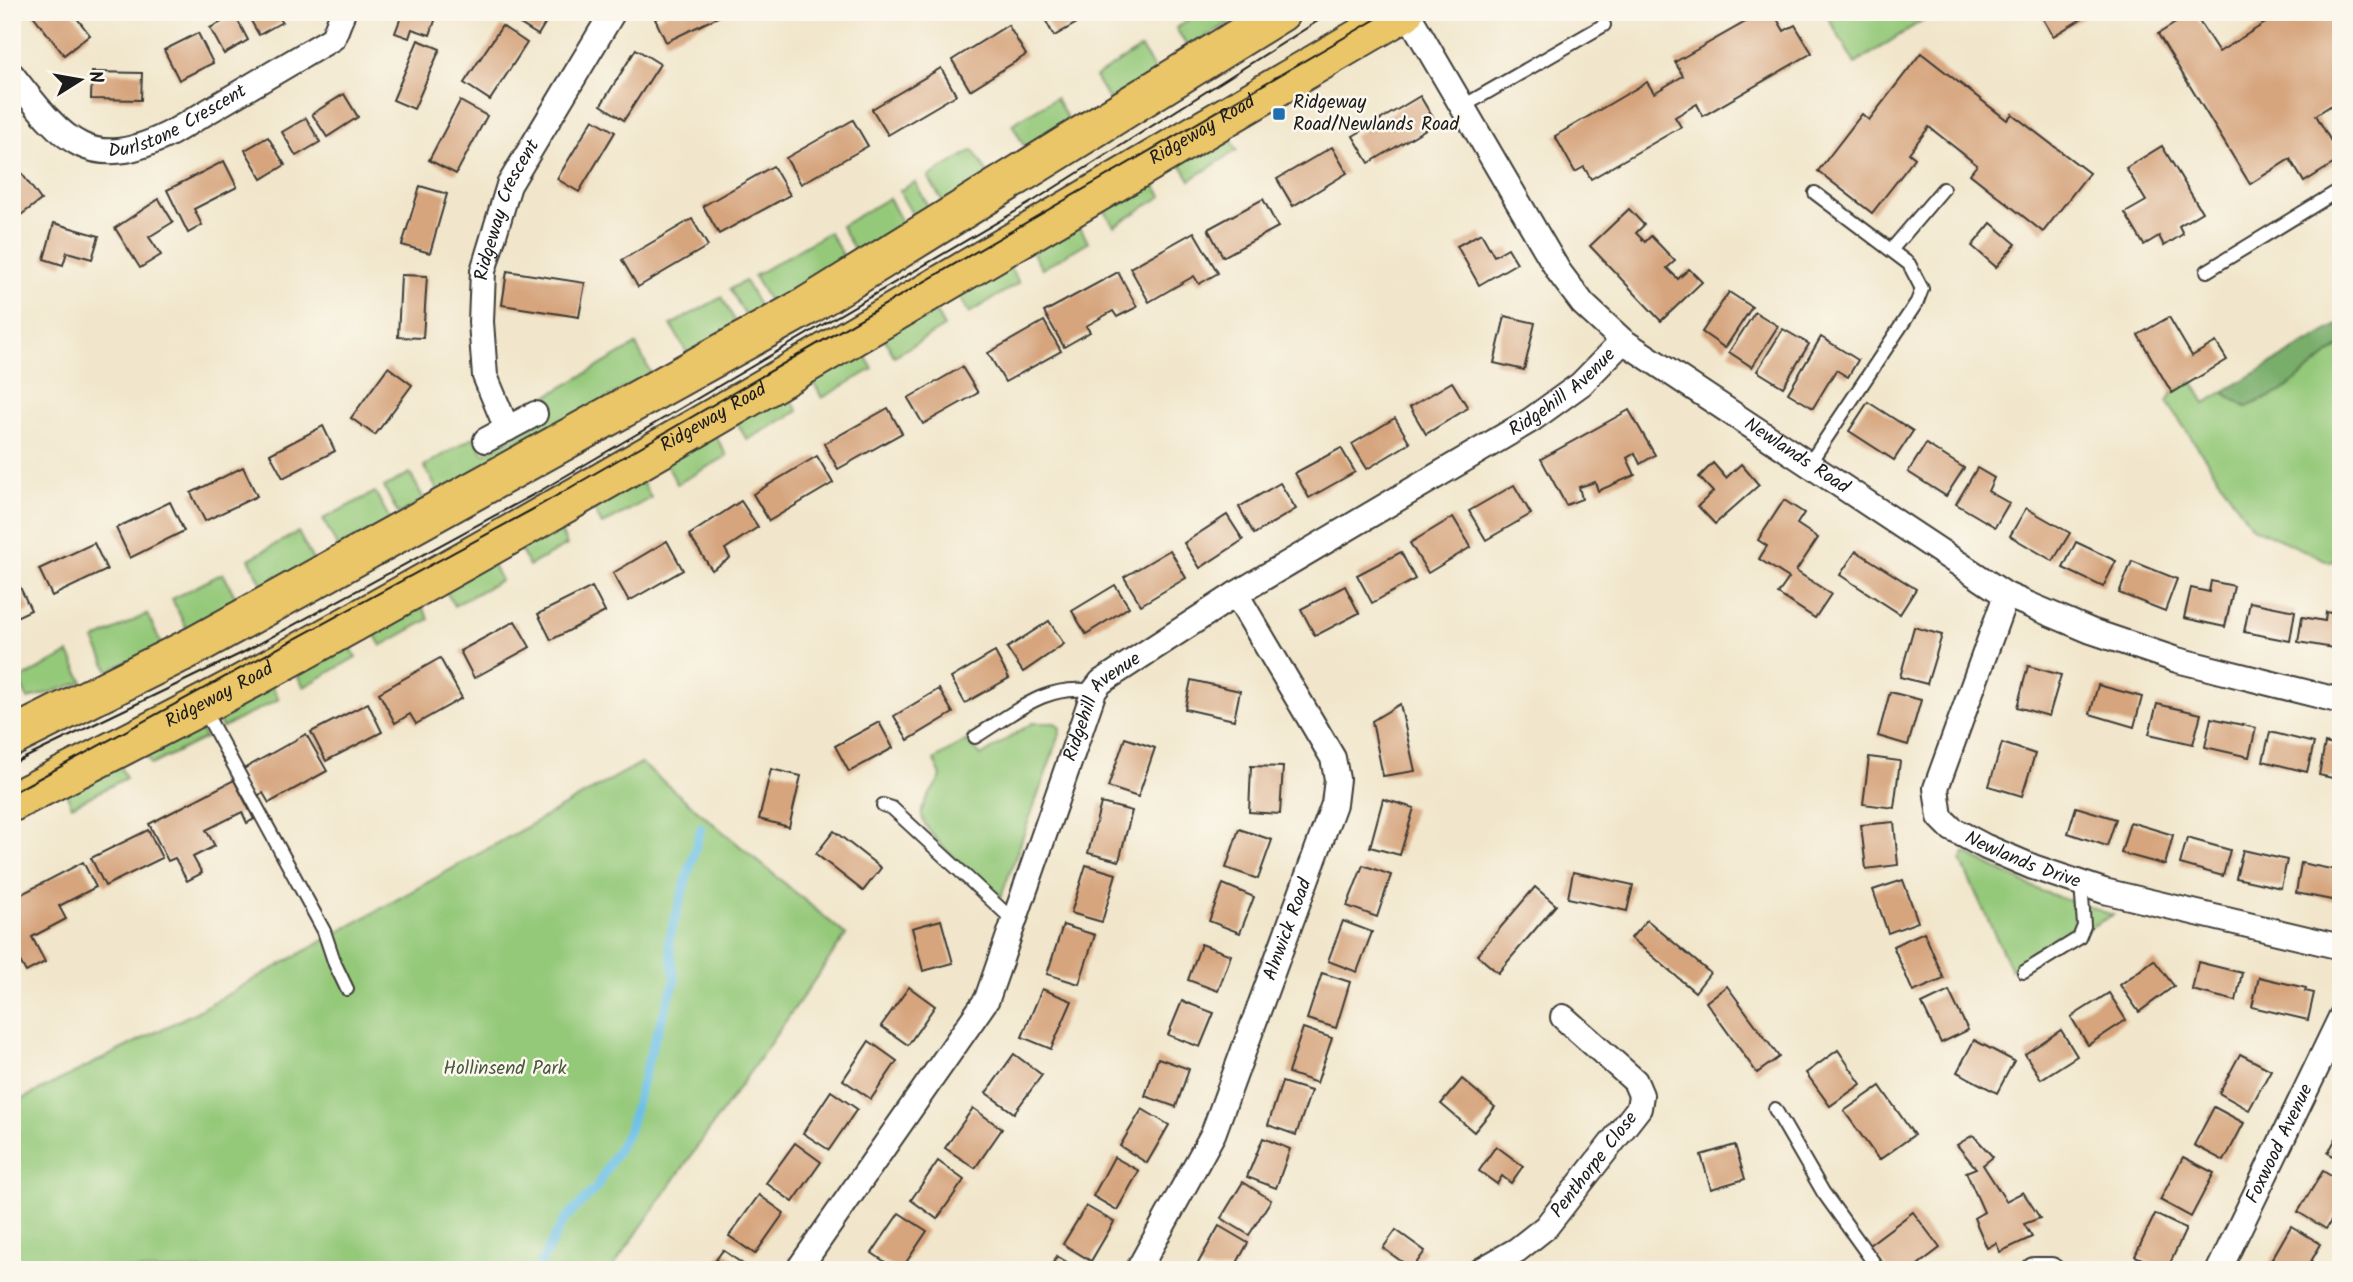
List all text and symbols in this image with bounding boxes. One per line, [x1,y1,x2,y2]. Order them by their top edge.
north arrow [46,46,116,116]
text: N [79,68,111,86]
street label: Durlstone Crescent [107,76,253,167]
street label: Ridgeway Road [1144,87,1262,174]
place label: Ridgeway Road/Newlands Road [1293,88,1460,140]
marker: Ridgeway Road/Newlands Road [1271,106,1287,122]
street label: Ridgeway Crescent [468,133,548,281]
street label: Ridgehill Avenue [1503,341,1624,445]
street label: Ridgeway Road [654,375,773,461]
street label: Newlands Road [1738,410,1856,502]
street label: Ridgehill Avenue [1056,644,1148,765]
street label: Ridgeway Road [160,654,279,737]
street label: Newlands Drive [1959,823,2085,897]
street label: Alnwick Road [1255,874,1321,985]
park label: Hollinsend Park [443,1054,567,1084]
street label: Foxwood Avenue [2238,1079,2322,1209]
street label: Penthorpe Close [1543,1105,1646,1225]

